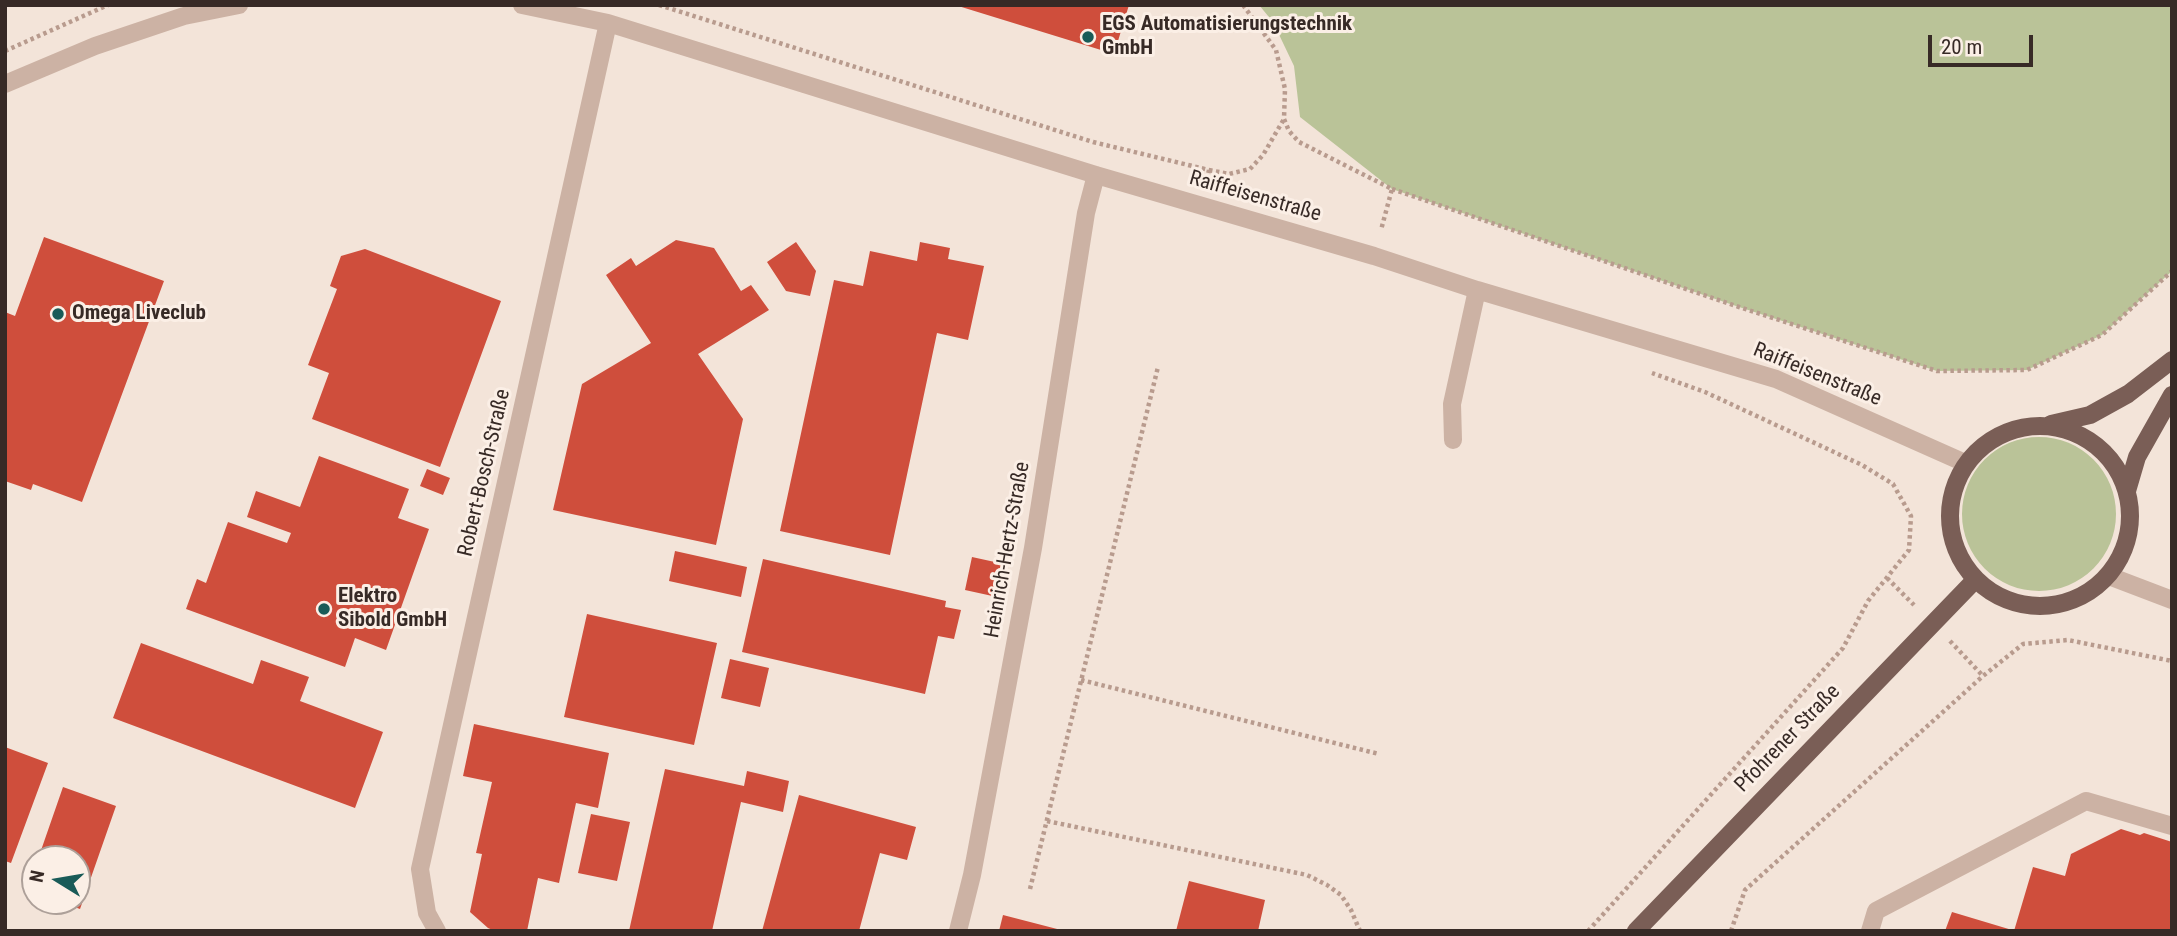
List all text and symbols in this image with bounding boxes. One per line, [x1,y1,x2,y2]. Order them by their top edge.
place label: EGS Automatisierungstechnik GmbH [1102,12,1352,62]
scale bar [1932,21,2037,65]
marker: EGS Automatisierungstechnik GmbH [1080,29,1096,45]
text: 20 m [1941,35,1982,59]
street label: Raiffeisenstraße [1186,166,1324,228]
place label: Omega Liveclub [72,301,206,327]
marker: Omega Liveclub [50,306,66,322]
street label: Raiffeisenstraße [1749,338,1885,412]
street label: Robert-Bosch-Straße [454,387,516,559]
street label: Heinrich-Hertz-Straße [980,460,1036,640]
place label: Elektro Sibold GmbH [338,584,447,634]
marker: Elektro Sibold GmbH [316,601,332,617]
street label: Pfohrener Straße [1730,680,1846,798]
north arrow [21,845,91,915]
text: N [24,868,49,884]

